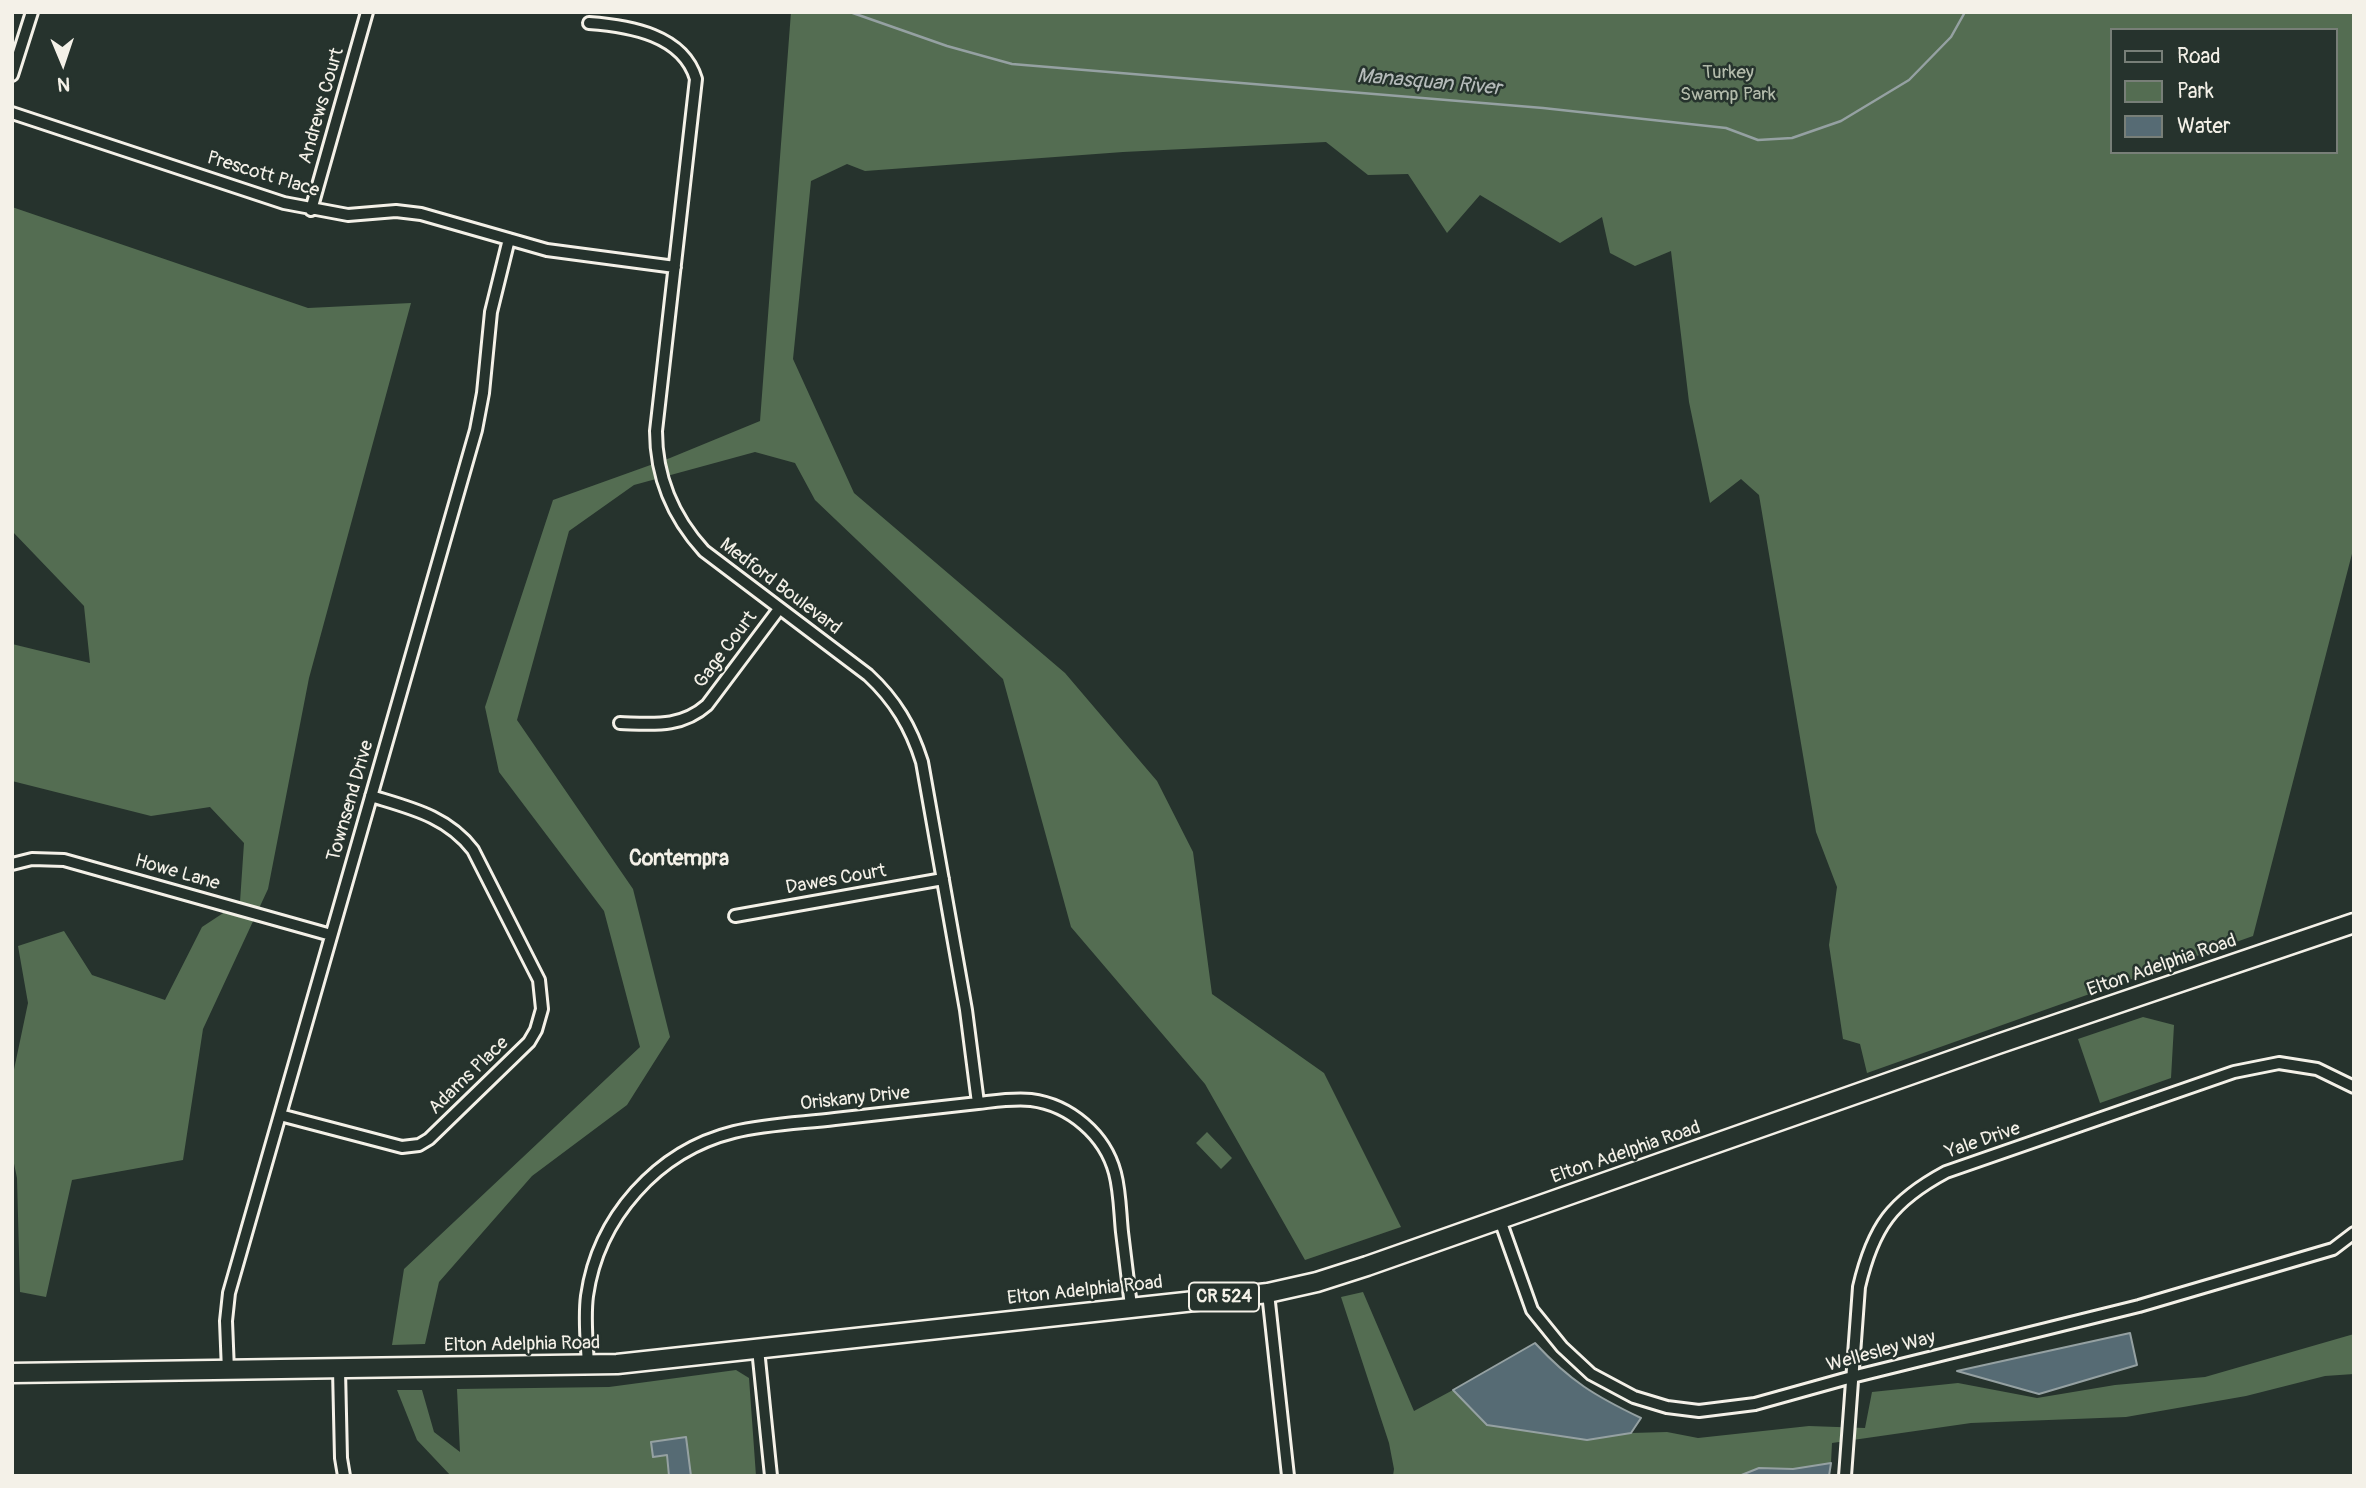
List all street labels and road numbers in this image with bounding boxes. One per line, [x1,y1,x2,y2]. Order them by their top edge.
street label: Andrews Court [295,45,349,167]
street label: Prescott Place [204,147,322,203]
street label: Medford Boulevard [715,534,845,640]
street label: Gage Court [690,607,762,693]
street label: Townsend Drive [323,738,379,864]
street label: Howe Lane [132,850,222,896]
street label: Dawes Court [784,860,888,900]
street label: Elton Adelphia Road [2084,930,2240,1002]
street label: Adams Place [424,1032,514,1120]
street label: Oriskany Drive [799,1082,911,1116]
street label: Elton Adelphia Road [1548,1117,1704,1189]
street label: Yale Drive [1943,1118,2023,1164]
street label: Elton Adelphia Road [1006,1271,1164,1311]
road number: CR 524 [1189,1282,1259,1312]
street label: Wellesley Way [1824,1327,1938,1377]
street label: Elton Adelphia Road [444,1332,600,1358]

